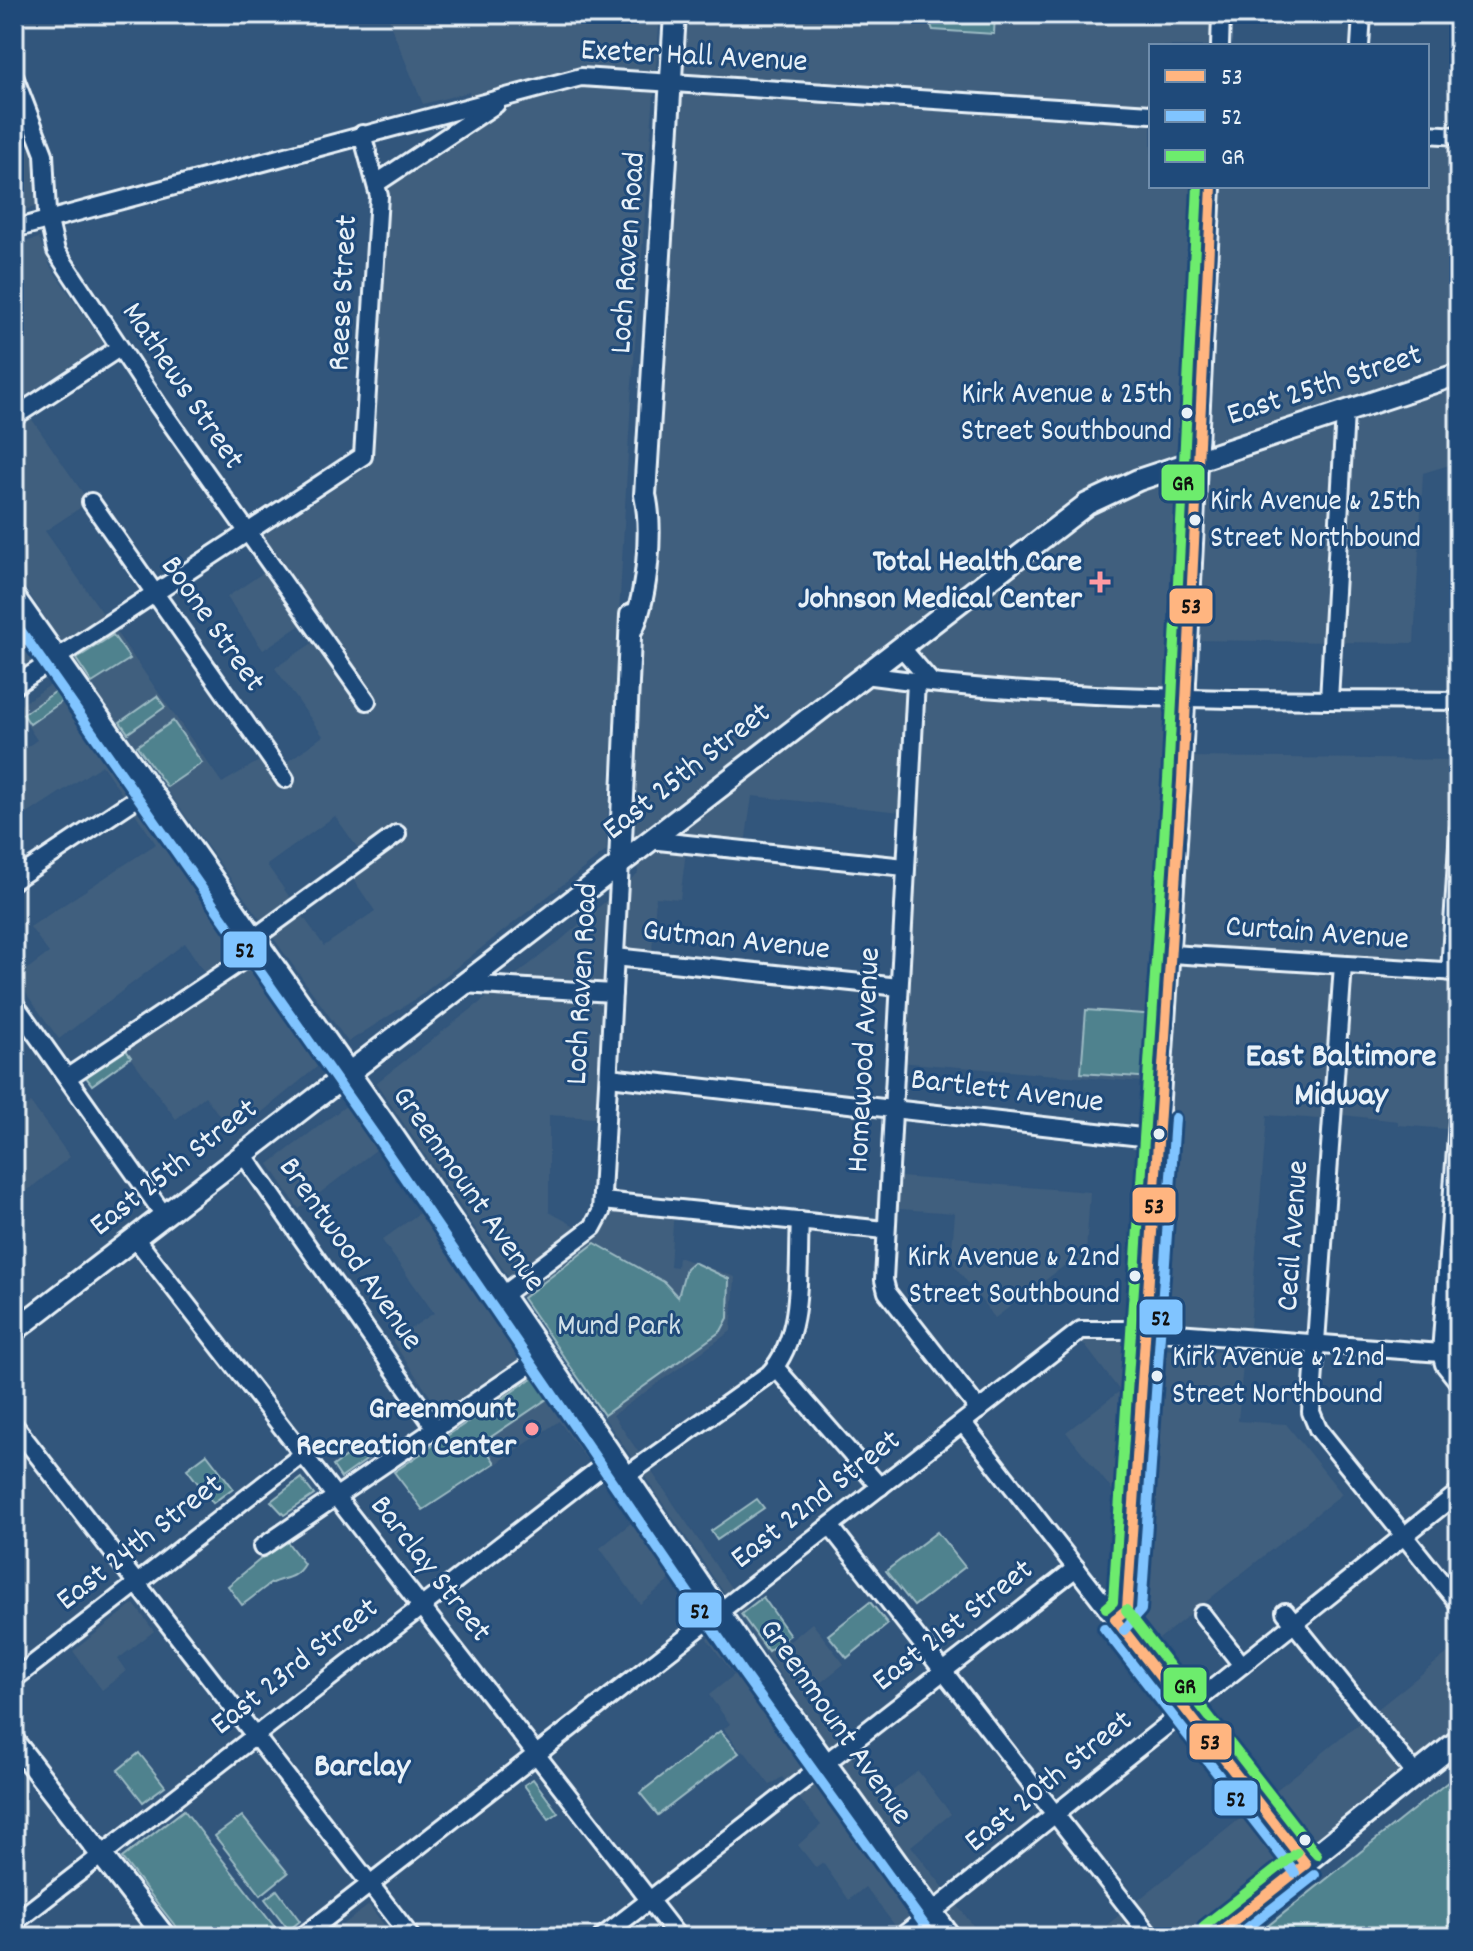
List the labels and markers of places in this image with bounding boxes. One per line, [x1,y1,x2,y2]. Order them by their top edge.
place label: Kirk Avenue & 25th Street Southbound [961,375,1172,455]
marker: Kirk Avenue & 25th Street Southbound [1179,405,1195,421]
place label: Kirk Avenue & 25th Street Northbound [1210,482,1421,562]
marker: Kirk Avenue & 25th Street Northbound [1187,512,1203,528]
place label: Total Health Care Johnson Medical Center [798,541,1083,624]
marker: Total Health Care Johnson Medical Center [1089,571,1111,593]
unlabelled marker [1151,1126,1167,1142]
place label: Kirk Avenue & 22nd Street Southbound [907,1238,1120,1318]
marker: Kirk Avenue & 22nd Street Southbound [1127,1268,1143,1284]
place label: Kirk Avenue & 22nd Street Northbound [1172,1338,1385,1418]
marker: Kirk Avenue & 22nd Street Northbound [1149,1368,1165,1384]
place label: Greenmount Recreation Center [296,1388,517,1471]
marker: Greenmount Recreation Center [523,1420,541,1438]
unlabelled marker [1297,1832,1313,1848]

